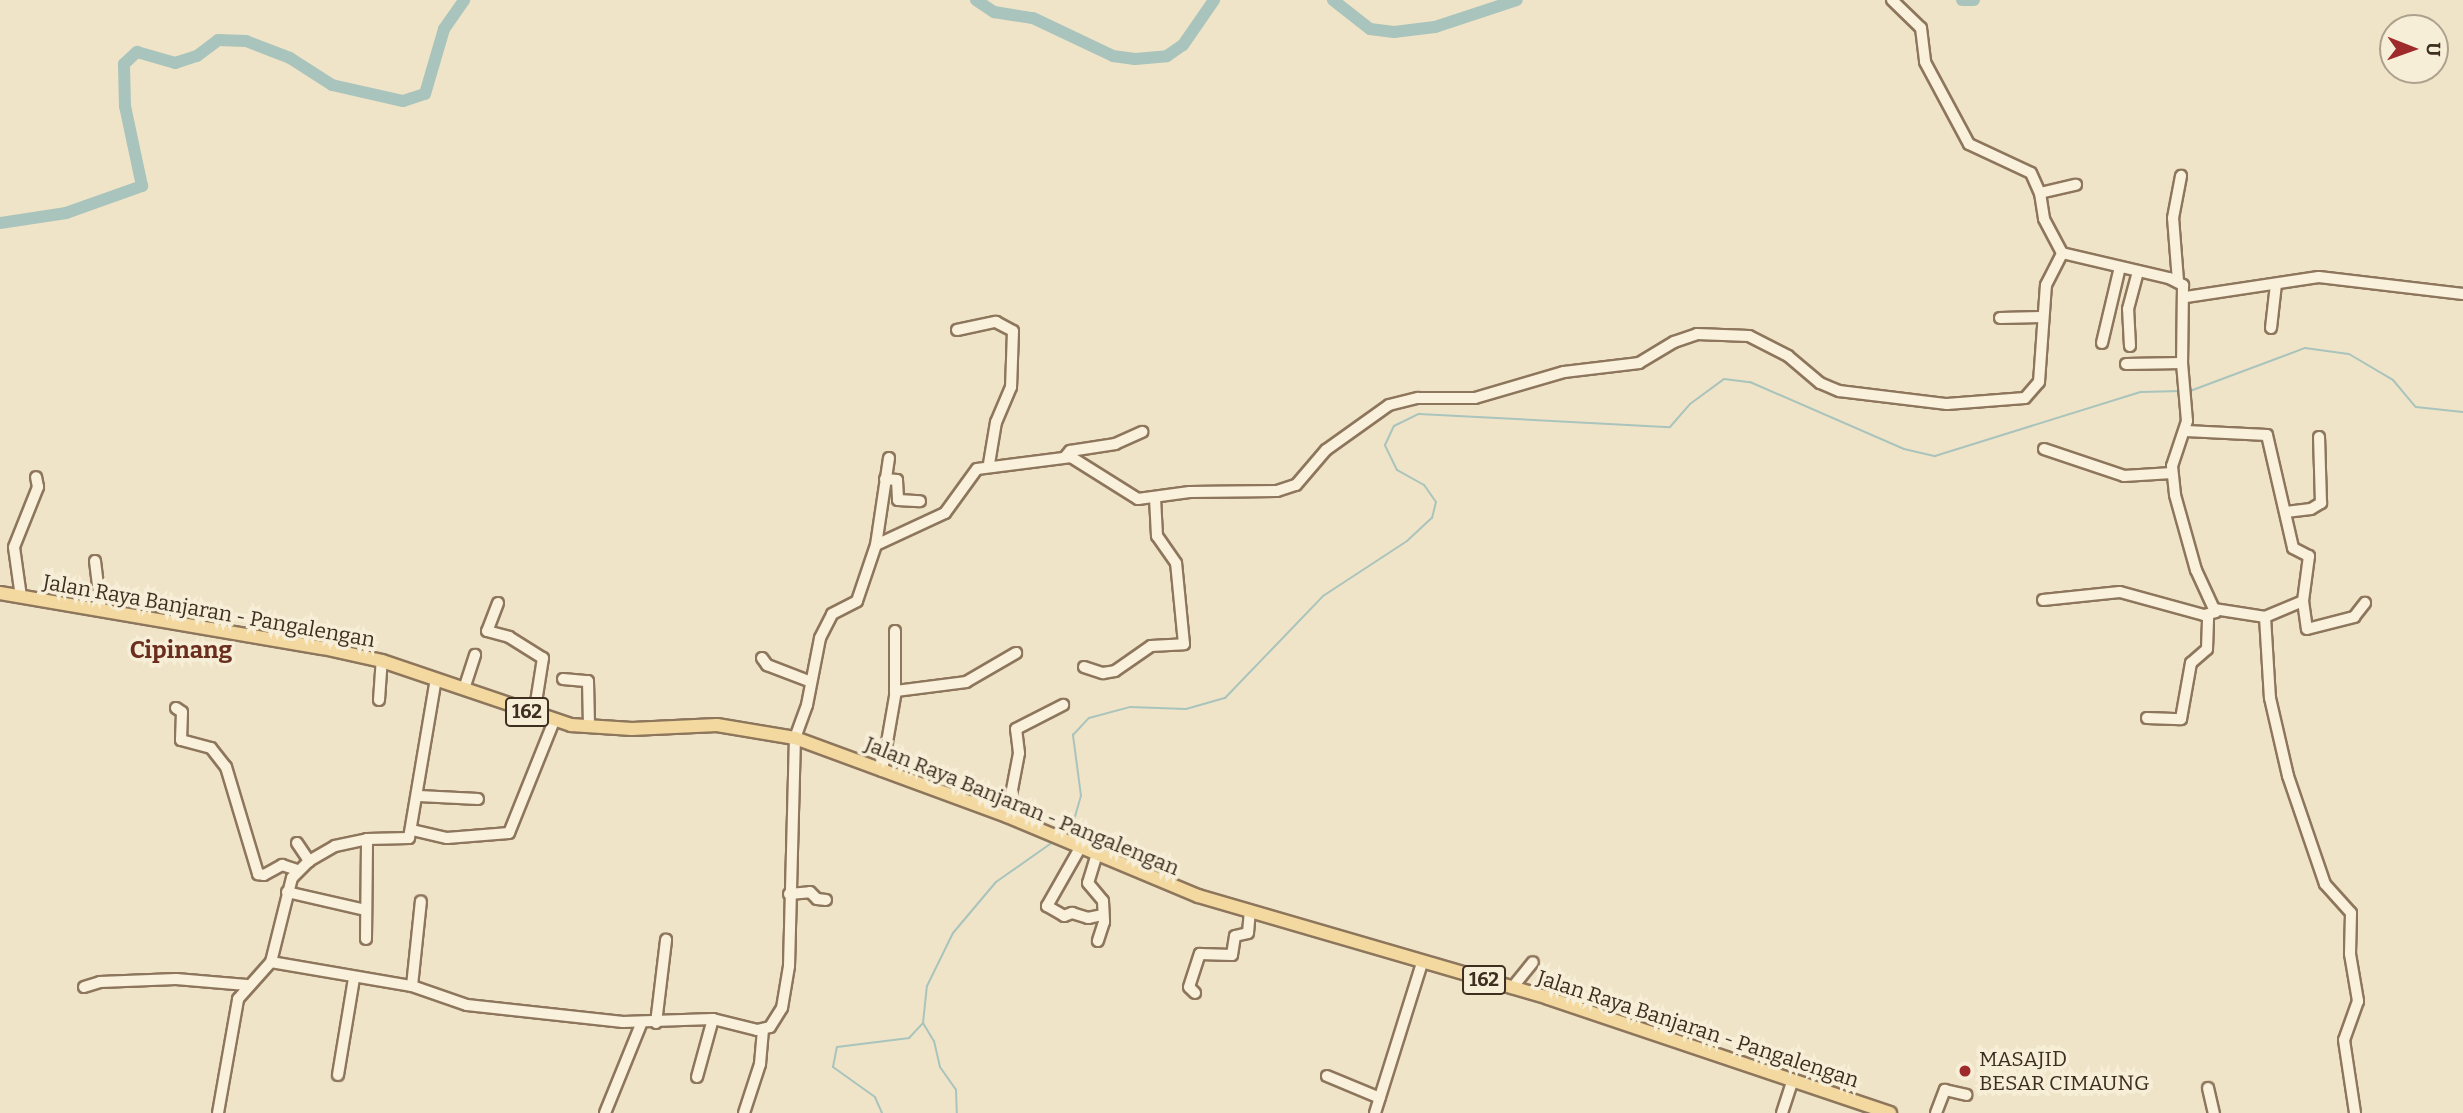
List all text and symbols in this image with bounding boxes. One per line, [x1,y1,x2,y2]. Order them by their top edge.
north arrow [2379,14,2449,84]
text: U [2422,42,2445,57]
street label: Jalan Raya Banjaran - Pangalengan [41,569,377,653]
district label: Cipinang [130,637,232,665]
road number: 162 [504,696,550,727]
street label: Jalan Raya Banjaran - Pangalengan [861,731,1183,881]
road number: 162 [1461,964,1507,996]
street label: Jalan Raya Banjaran - Pangalengan [1534,965,1862,1093]
place label: MASAJID BESAR CIMAUNG [1979,1046,2150,1096]
marker: MASAJID BESAR CIMAUNG [1957,1063,1973,1079]

